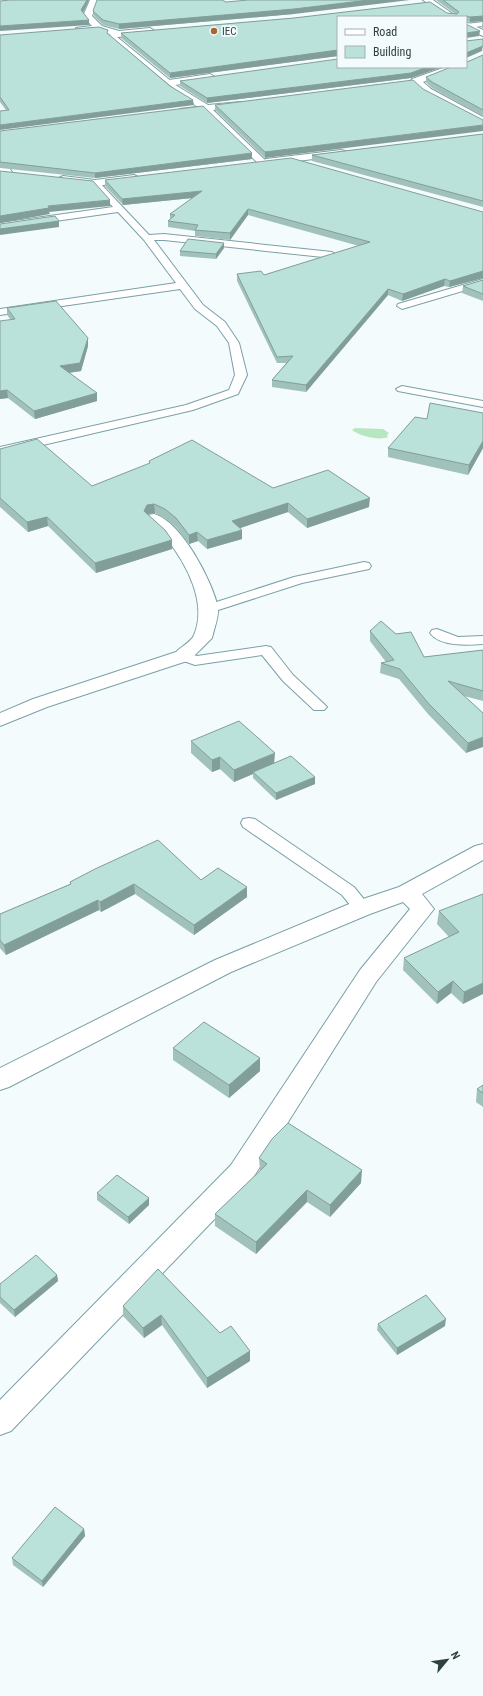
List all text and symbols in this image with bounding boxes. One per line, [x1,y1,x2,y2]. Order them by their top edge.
legend [337,16,467,68]
place label: IEC [222,25,236,38]
text: Road [373,25,397,39]
marker: IEC [209,26,219,36]
text: Building [373,45,411,59]
north arrow [427,1640,467,1680]
text: N [448,1649,463,1662]

